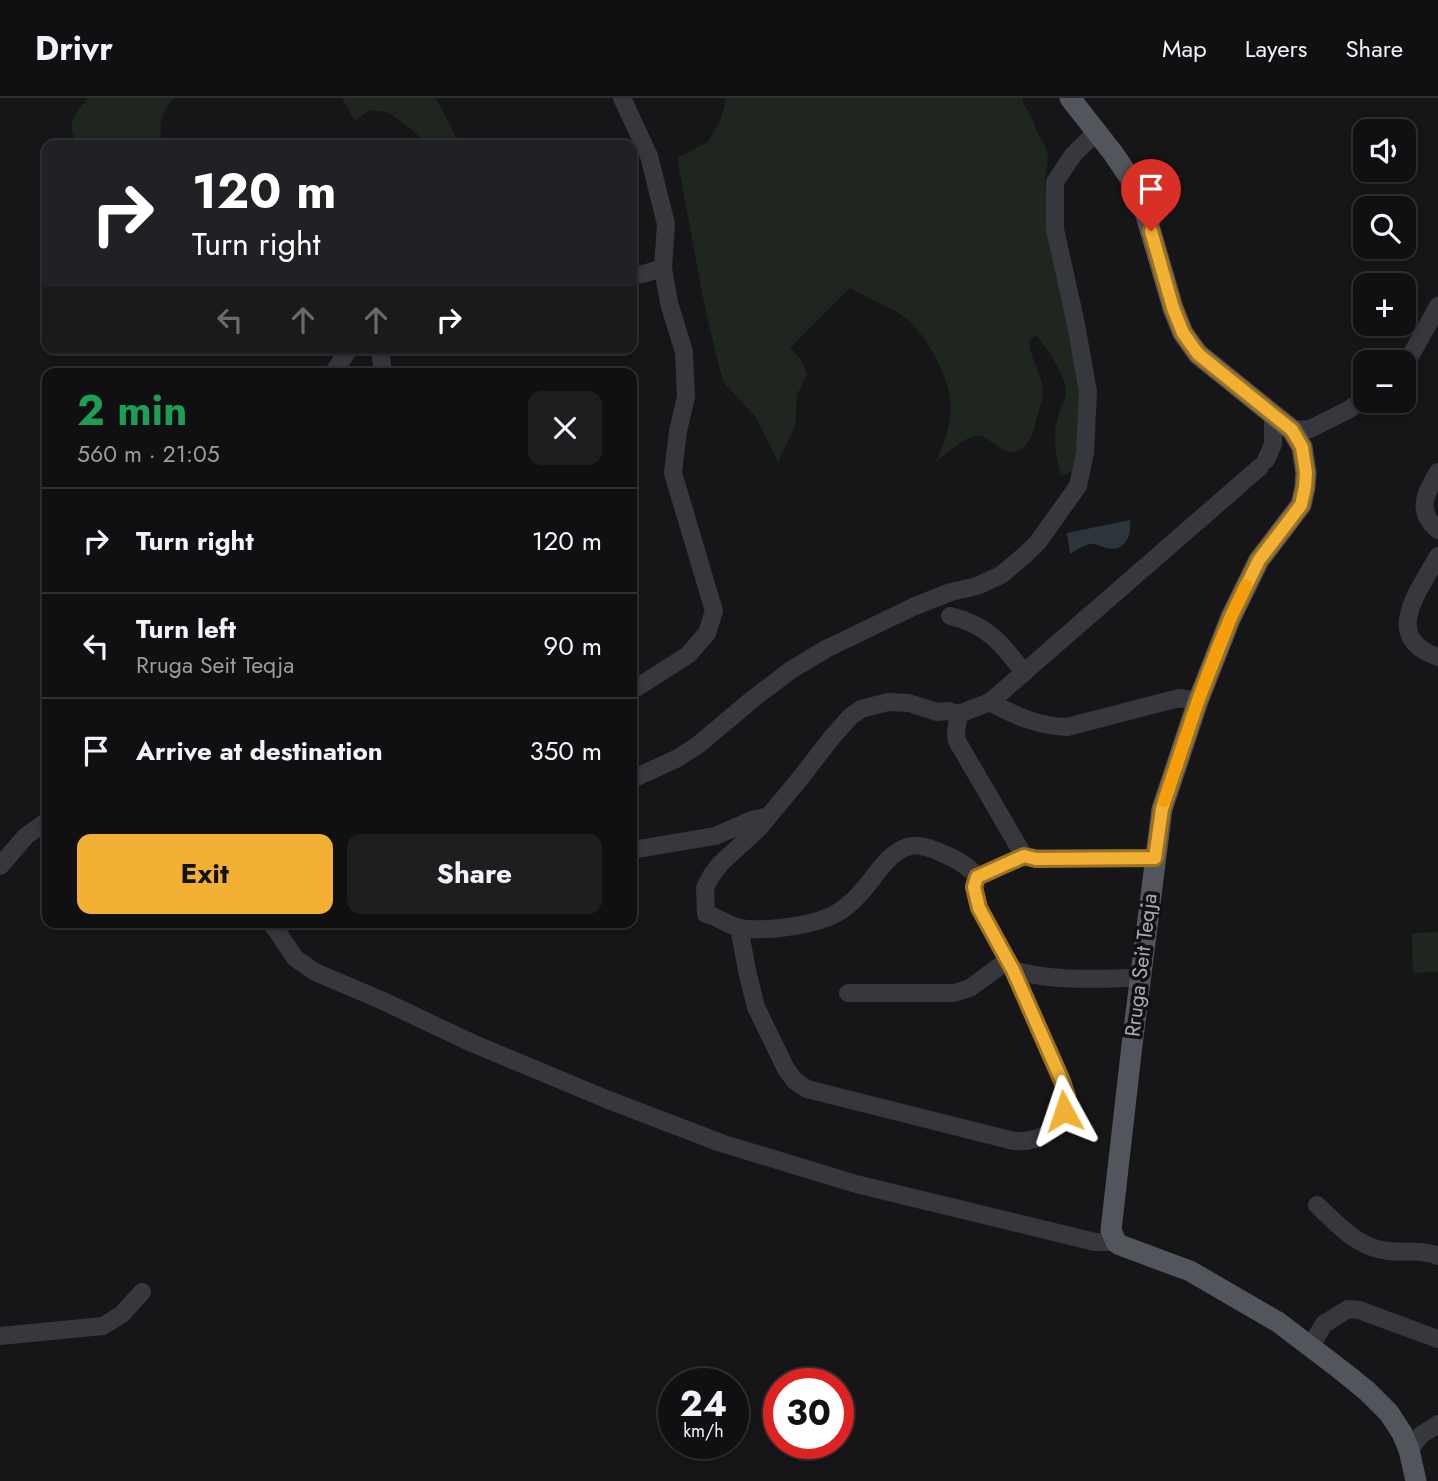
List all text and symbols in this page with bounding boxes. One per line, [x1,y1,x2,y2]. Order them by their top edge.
text: Drivr [35,25,113,72]
text: Map [1162,31,1207,66]
text: Layers [1245,31,1307,66]
text: Share [1345,31,1403,66]
map controls [1353,119,1416,413]
button: sound [1353,119,1416,182]
text: 120 m [192,156,336,226]
pin [1121,159,1181,231]
icon: right [77,168,168,259]
icon: arrive [1132,170,1170,208]
button: search [1353,196,1416,259]
text: Turn right [192,221,321,267]
button: + [1353,273,1416,336]
icon: left [211,301,249,339]
icon: ahead [284,301,322,339]
icon: ahead [357,301,395,339]
icon: right [430,301,468,339]
button: − [1353,350,1416,413]
text: 2 min [77,380,187,441]
button: close [528,391,602,465]
text: 560 m · 21:05 [77,437,220,471]
icon: right [77,522,115,560]
text: Turn right [136,522,254,560]
text: 120 m [532,522,602,560]
text: Turn left [136,610,236,648]
icon: left [77,627,115,665]
text: 90 m [543,627,602,665]
text: Rruga Seit Teqja [136,648,294,682]
icon: arrive [77,732,115,770]
text: Arrive at destination [136,732,383,770]
text: 350 m [529,732,602,770]
button: Exit [77,834,333,914]
button: Share [347,834,602,914]
street label: Rruga Seit Teqja [1117,891,1165,1039]
position arrow [1027,1074,1101,1148]
speed limit sign: 30 [763,1368,854,1459]
text: 24 [680,1379,727,1429]
text: km/h [683,1418,724,1444]

